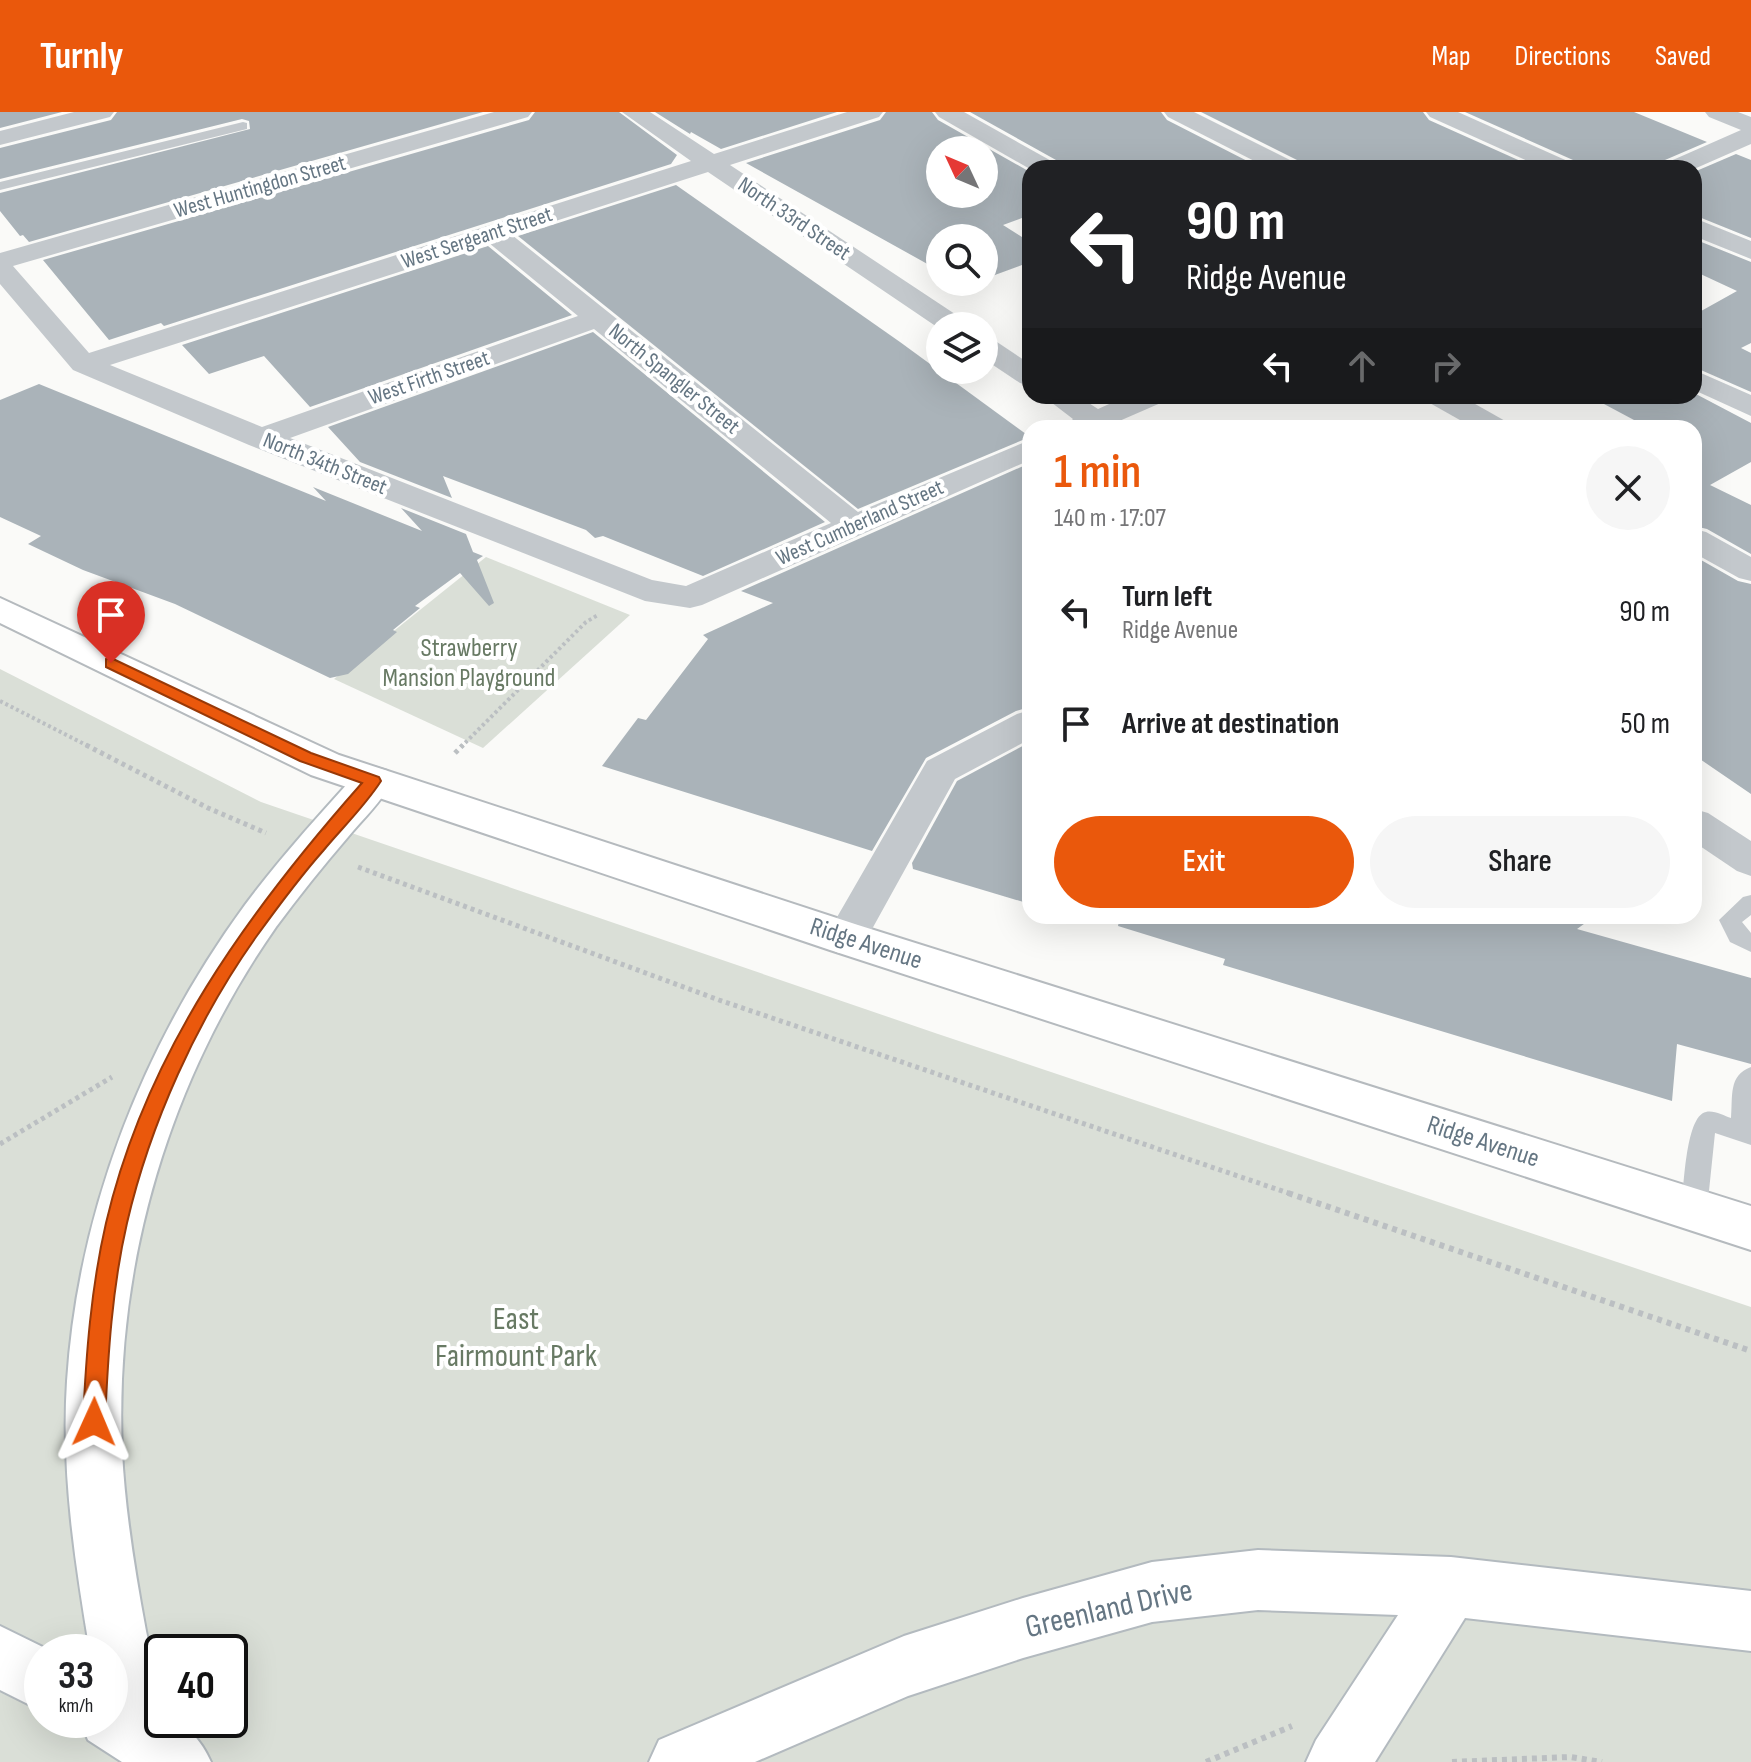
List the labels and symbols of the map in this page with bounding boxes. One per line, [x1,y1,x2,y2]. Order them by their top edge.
north arrow [926,136,998,208]
street label: West Huntingdon Street [171,149,349,224]
street label: North 33rd Street [733,171,856,267]
street label: West Sergeant Street [398,201,556,275]
street label: North Spangler Street [603,318,745,440]
street label: West Firth Street [365,345,493,411]
street label: North 34th Street [259,427,391,501]
street label: West Cumberland Street [772,474,948,572]
pin [77,581,145,663]
park label: Strawberry Mansion Playground [383,633,555,694]
street label: Ridge Avenue [806,911,926,977]
street label: Ridge Avenue [1423,1109,1543,1175]
park label: East Fairmount Park [435,1300,597,1376]
position arrow [52,1380,136,1464]
street label: Greenland Drive [1022,1571,1196,1647]
speed limit sign: 40 [144,1634,248,1738]

